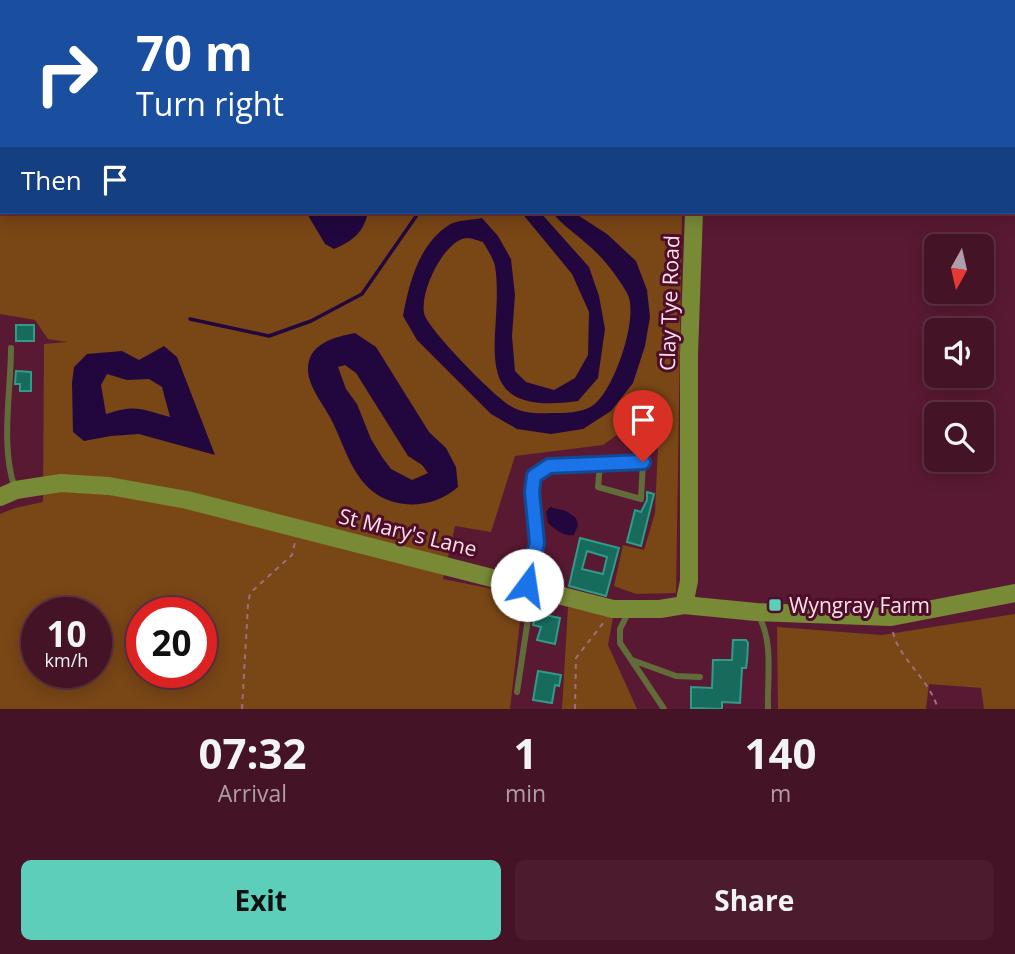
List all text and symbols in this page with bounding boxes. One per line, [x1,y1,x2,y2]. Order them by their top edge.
text: 70 m [136,19,253,85]
icon: right [21,28,112,119]
text: Turn right [136,82,284,125]
icon: arrive [96,161,134,199]
text: Then [21,162,82,198]
north arrow [924,234,994,304]
map controls [924,234,994,472]
street label: Clay Tye Road [653,235,685,371]
button: sound [924,318,994,388]
pin [613,390,673,462]
icon: arrive [624,401,662,439]
button: search [924,402,994,472]
street label: St Mary's Lane [336,501,480,563]
position arrow [490,548,564,622]
place label: Wyngray Farm [789,591,930,619]
speed limit sign: 20 [126,597,217,688]
marker: Wyngray Farm [767,597,783,613]
text: 10 [46,610,87,657]
text: km/h [45,648,88,672]
text: 07:32 [198,724,306,781]
text: 1 [513,724,538,781]
text: 140 [745,724,817,781]
text: Arrival [218,777,287,809]
text: min [505,777,546,809]
text: m [770,777,791,809]
button: Exit [21,860,501,940]
button: Share [515,860,994,940]

